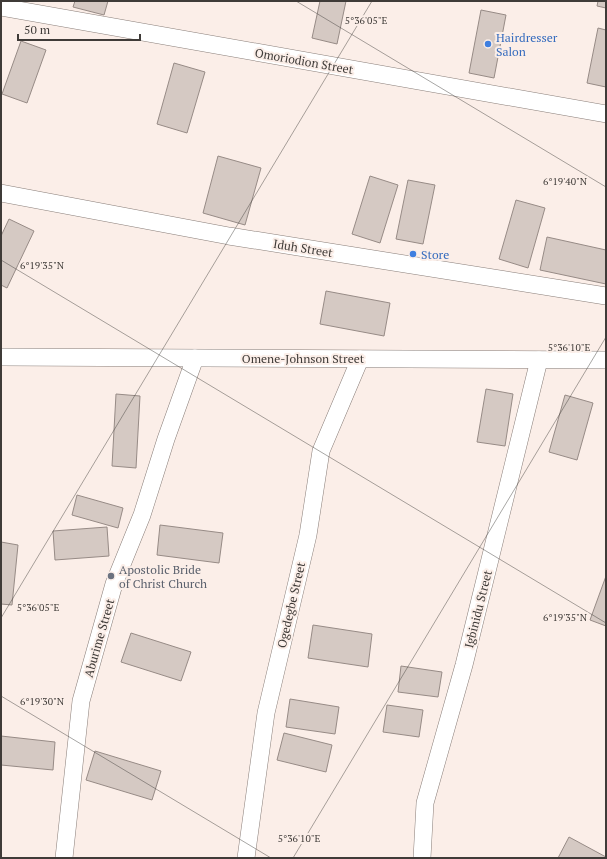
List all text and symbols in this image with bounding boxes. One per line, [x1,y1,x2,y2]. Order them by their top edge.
text: 5°36'05"E [345,14,388,27]
scale bar [18,16,140,42]
text: 50 m [24,22,51,37]
place label: Hairdresser Salon [496,30,558,59]
marker: Hairdresser Salon [483,39,493,49]
street label: Omoriodion Street [254,45,355,77]
text: 6°19'40"N [543,175,588,188]
street label: Iduh Street [272,236,334,260]
place label: Store [421,247,449,262]
marker: Store [408,249,418,259]
text: 6°19'35"N [20,259,65,272]
text: 5°36'10"E [548,341,591,354]
street label: Omene-Johnson Street [242,351,365,366]
street label: Ogedegbe Street [274,560,308,649]
place label: Apostolic Bride of Christ Church [119,562,207,591]
street label: Igbinidu Street [461,568,495,650]
marker: Apostolic Bride of Christ Church [106,571,116,581]
street label: Aburime Street [81,596,118,679]
text: 5°36'05"E [17,601,60,614]
text: 6°19'35"N [543,611,588,624]
text: 6°19'30"N [20,695,65,708]
text: 5°36'10"E [278,832,321,845]

